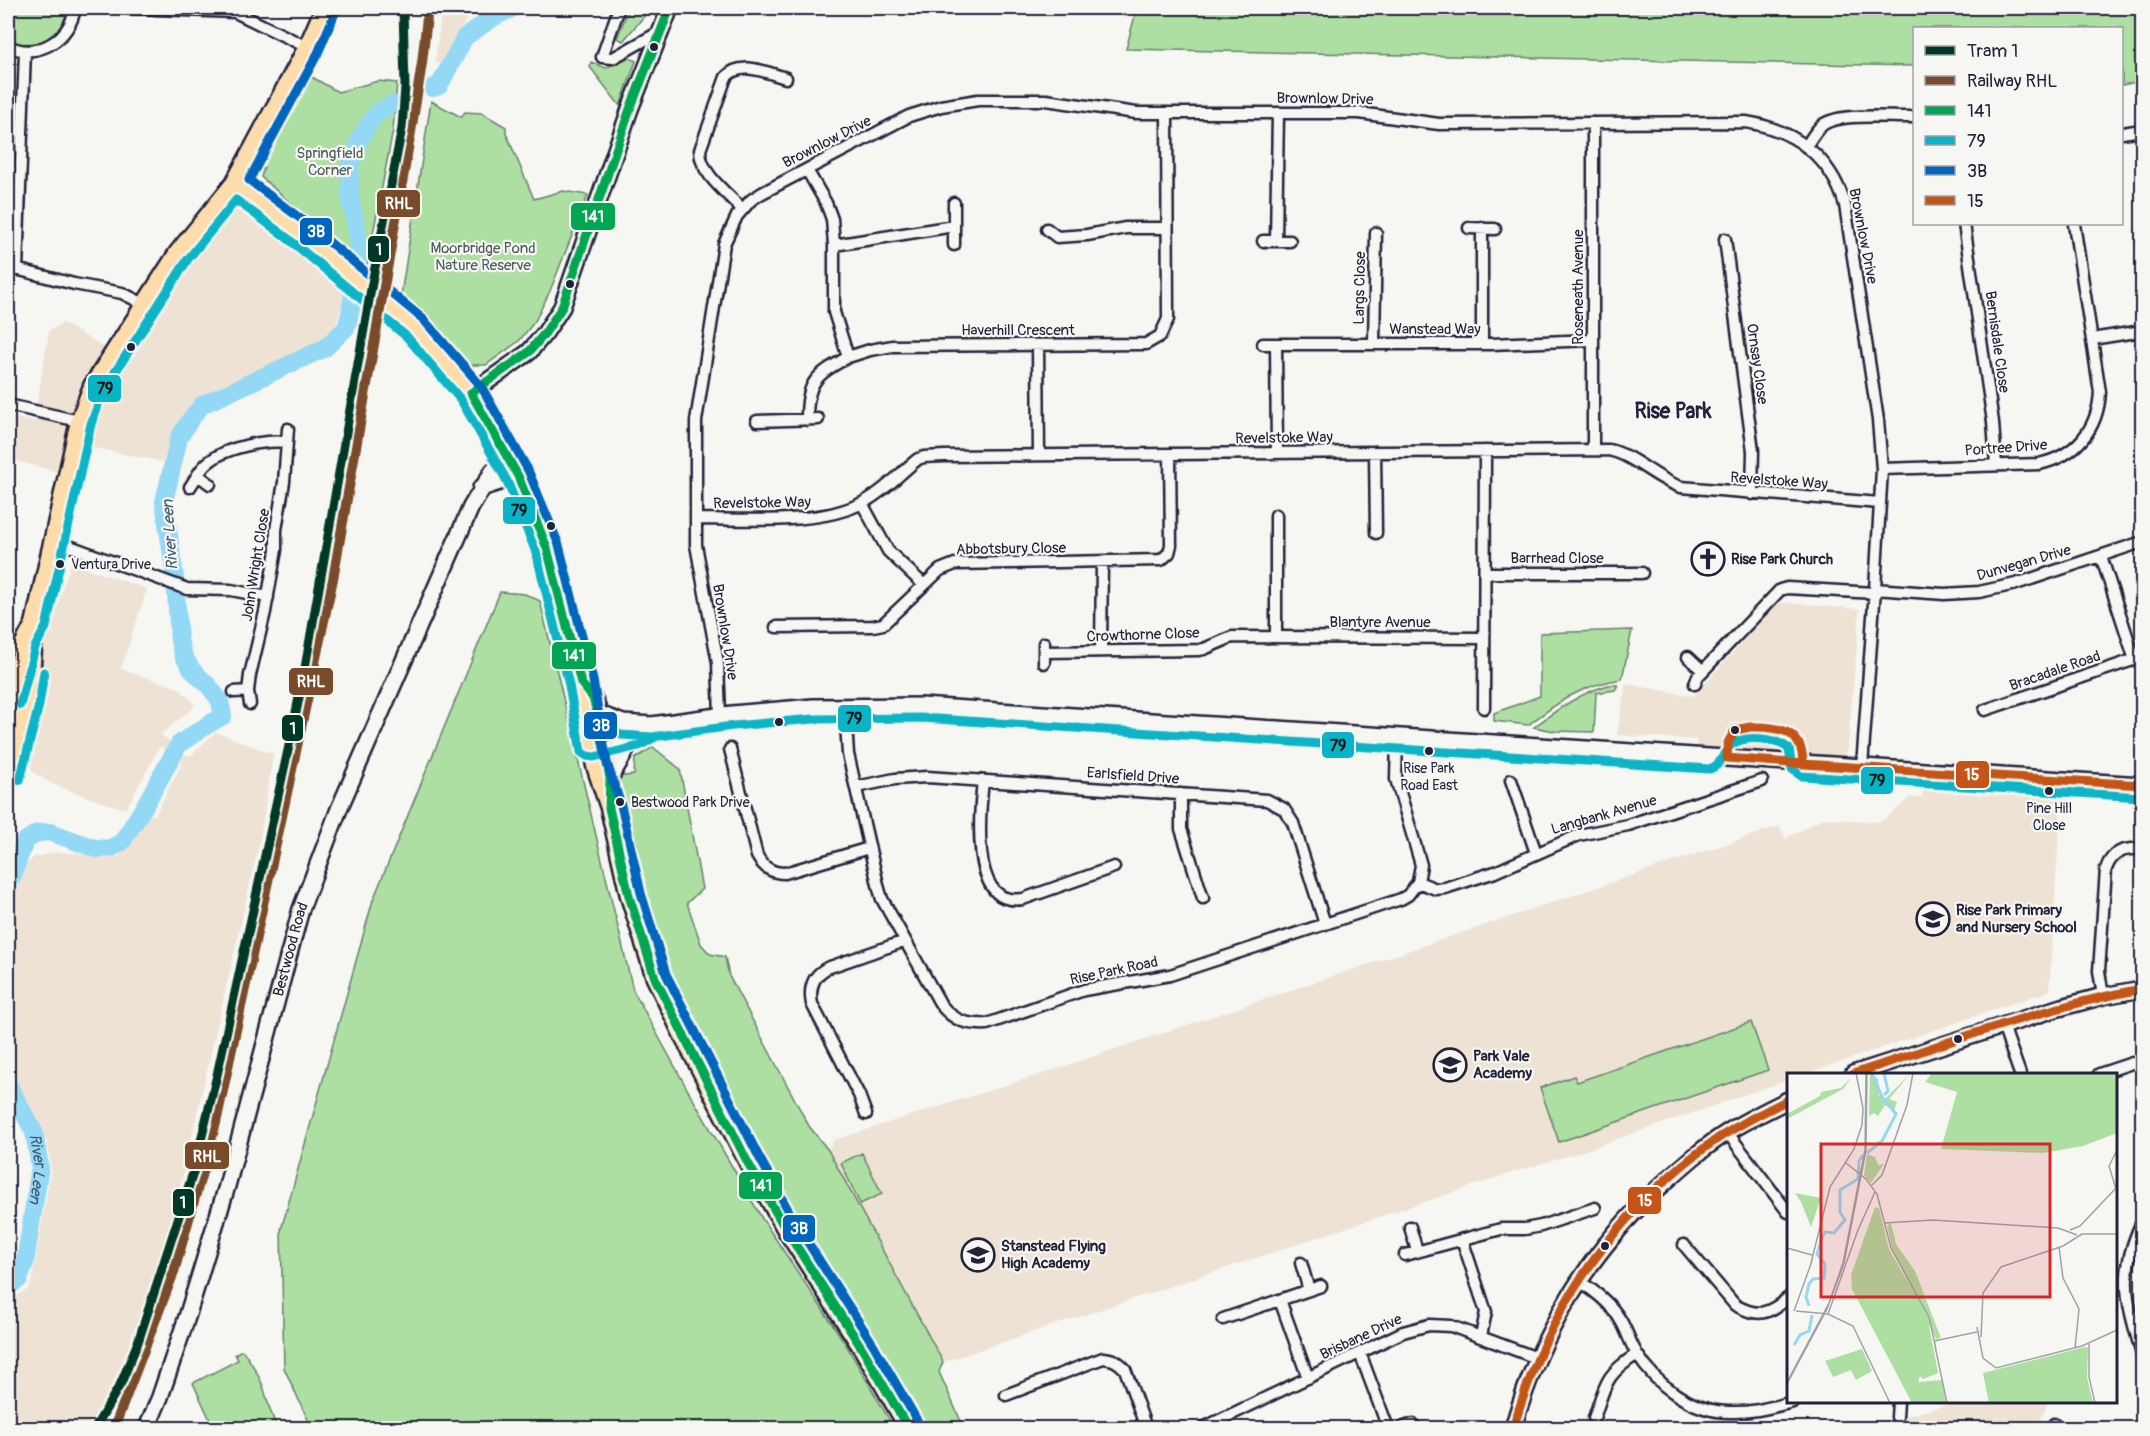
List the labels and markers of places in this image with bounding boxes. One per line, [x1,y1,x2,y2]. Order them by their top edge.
unlabelled marker [648,41,660,53]
unlabelled marker [564,278,576,290]
unlabelled marker [125,341,137,353]
unlabelled marker [545,520,557,532]
church icon: Rise Park Church [1690,541,1726,577]
place label: Rise Park Church [1731,550,1833,569]
place label: Ventura Drive [71,556,151,573]
marker: Ventura Drive [54,558,66,570]
unlabelled marker [773,716,785,728]
unlabelled marker [1729,724,1741,736]
marker: Rise Park Road East [1423,745,1435,757]
place label: Rise Park Road East [1400,760,1458,794]
marker: Pine Hill Close [2043,785,2055,797]
place label: Bestwood Park Drive [631,794,750,811]
marker: Bestwood Park Drive [614,796,626,808]
place label: Pine Hill Close [2026,800,2072,834]
school or university icon: Rise Park Primary and Nursery School [1915,901,1951,937]
place label: Rise Park Primary and Nursery School [1956,901,2077,937]
unlabelled marker [1952,1033,1964,1045]
school or university icon: Park Vale Academy [1432,1047,1468,1083]
place label: Park Vale Academy [1473,1047,1532,1083]
school or university icon: Stanstead Flying High Academy [960,1237,996,1273]
place label: Stanstead Flying High Academy [1001,1237,1106,1273]
unlabelled marker [1599,1240,1611,1252]

